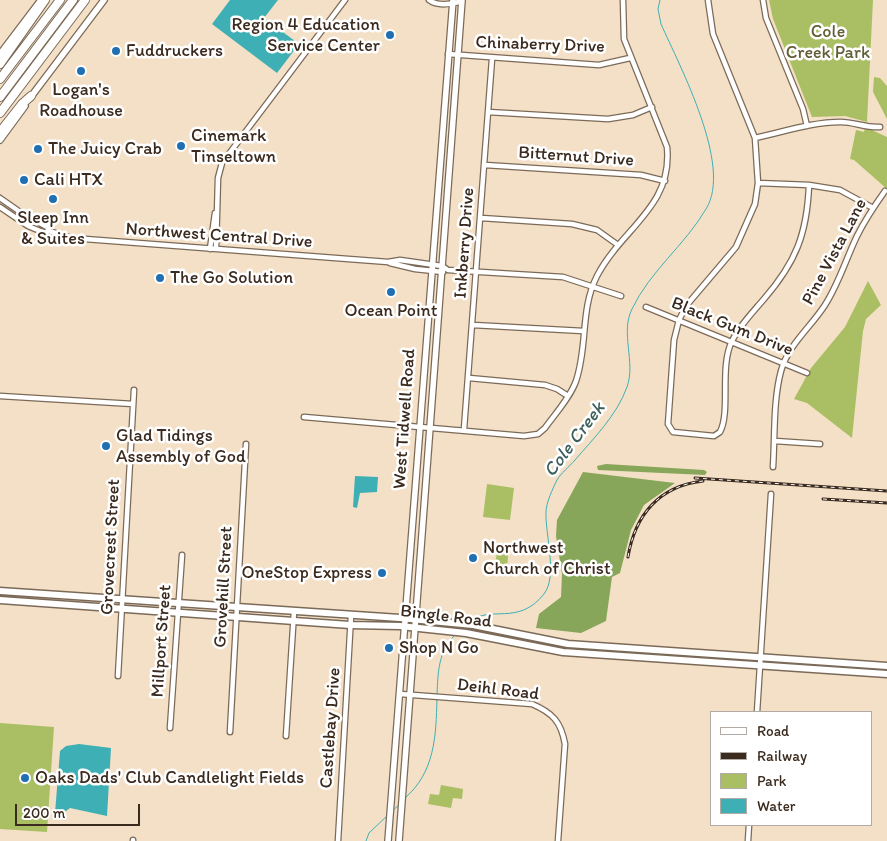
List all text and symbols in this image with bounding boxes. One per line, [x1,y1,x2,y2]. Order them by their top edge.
place label: Region 4 Education Service Center [232,14,380,56]
park label: Cole Creek Park [786,21,870,64]
marker: Region 4 Education Service Center [384,29,396,41]
street label: Chinaberry Drive [475,32,605,58]
place label: Fuddruckers [126,40,223,62]
marker: Fuddruckers [110,45,122,57]
marker: Logan's Roadhouse [75,65,87,77]
place label: Logan's Roadhouse [39,79,123,122]
place label: Cinemark Tinseltown [191,125,276,168]
place label: The Juicy Crab [48,138,162,160]
marker: Cinemark Tinseltown [175,140,187,152]
street label: Bitternut Drive [518,142,634,172]
marker: The Juicy Crab [32,143,44,155]
place label: Cali HTX [34,169,103,191]
marker: Cali HTX [18,174,30,186]
street label: Inkberry Drive [450,187,480,299]
marker: Sleep Inn & Suites [47,193,59,205]
street label: Pine Vista Lane [798,195,872,309]
place label: Sleep Inn & Suites [17,207,89,250]
street label: Northwest Central Drive [125,219,313,253]
place label: The Go Solution [170,267,293,289]
marker: The Go Solution [154,272,166,284]
marker: Ocean Point [385,286,397,298]
street label: Black Gum Drive [668,293,796,361]
place label: Ocean Point [345,300,437,322]
street label: West Tidwell Road [389,348,421,490]
water label: Cole Creek [539,398,611,482]
place label: Glad Tidings Assembly of God [116,425,246,468]
marker: Glad Tidings Assembly of God [100,440,112,452]
street label: Grovecrest Street [97,478,125,616]
street label: Grovehill Street [210,526,238,648]
place label: Northwest Church of Christ [483,537,611,580]
marker: Northwest Church of Christ [467,552,479,564]
place label: OneStop Express [241,562,372,584]
marker: OneStop Express [376,567,388,579]
street label: Millport Street [147,584,177,698]
street label: Bingle Road [399,601,493,633]
place label: Shop N Go [399,637,479,659]
marker: Shop N Go [383,642,395,654]
street label: Castlebay Drive [316,667,346,789]
street label: Deihl Road [456,674,540,706]
legend [710,711,872,826]
text: Road [757,722,789,740]
text: Railway [757,747,807,765]
place label: Oaks Dads' Club Candlelight Fields [35,767,304,789]
marker: Oaks Dads' Club Candlelight Fields [19,772,31,784]
text: Park [757,772,787,790]
scale bar [18,794,142,826]
text: Water [757,797,795,815]
text: 200 m [23,804,65,822]

